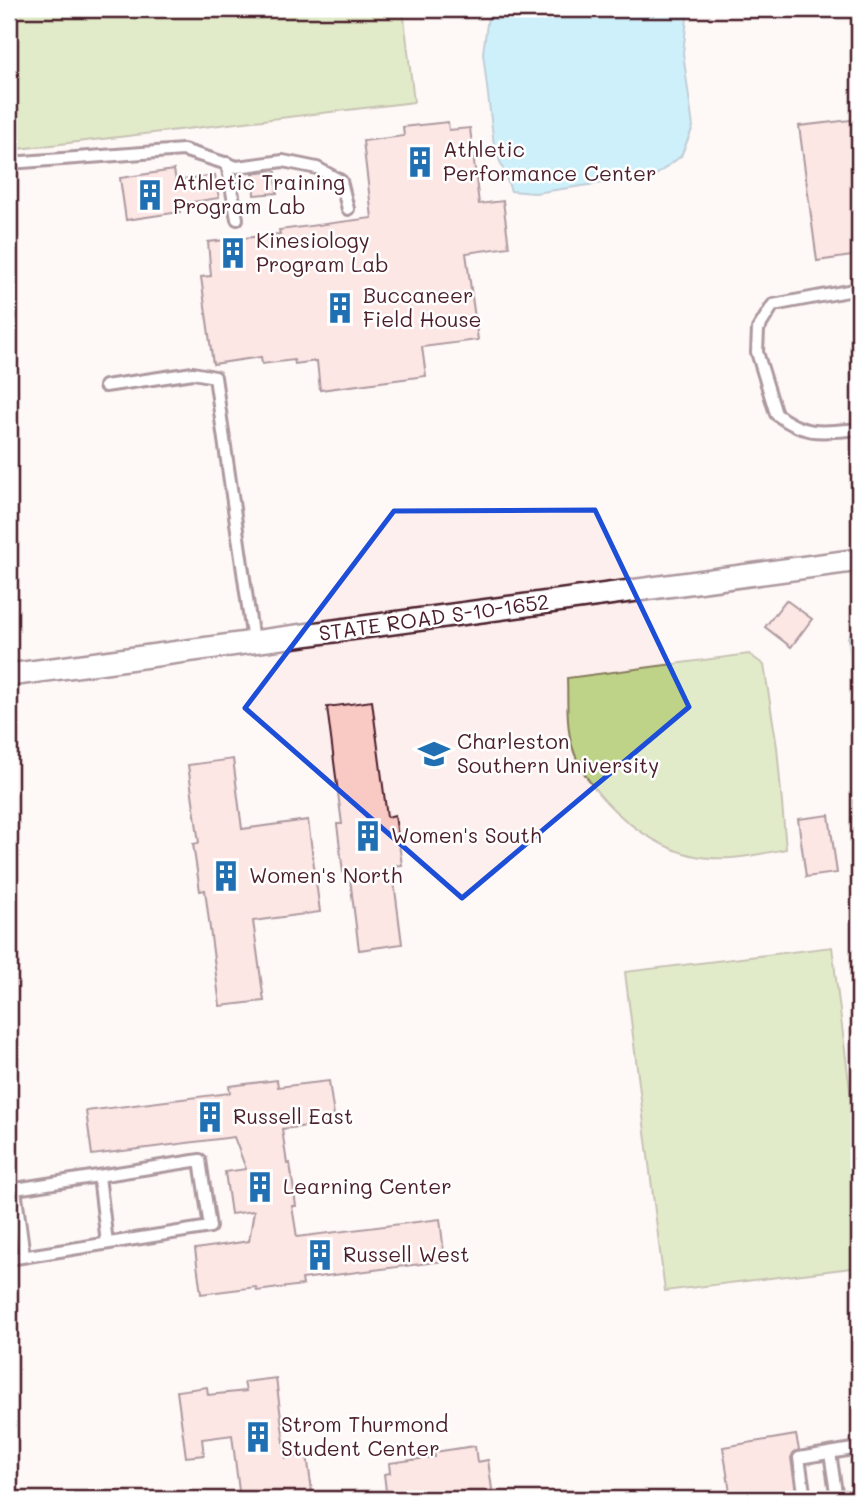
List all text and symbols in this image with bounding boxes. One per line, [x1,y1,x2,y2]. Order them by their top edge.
place label: Athletic Performance Center [443,135,656,186]
building icon: Athletic Performance Center [403,145,437,179]
place label: Athletic Training Program Lab [173,168,345,219]
building icon: Athletic Training Program Lab [133,178,167,212]
place label: Kinesiology Program Lab [256,226,389,277]
building icon: Kinesiology Program Lab [216,236,250,270]
place label: Buccaneer Field House [363,281,482,332]
building icon: Buccaneer Field House [323,291,357,325]
street label: STATE ROAD S-10-1652 [317,587,551,646]
place label: Charleston Southern University [457,727,659,778]
school or university icon: Charleston Southern University [417,737,451,771]
building icon: Women's South [351,819,385,853]
place label: Women's South [391,821,542,848]
building icon: Women's North [209,859,243,893]
place label: Women's North [249,861,402,888]
building icon: Russell East [193,1100,227,1134]
place label: Russell East [233,1102,353,1129]
building icon: Learning Center [243,1170,277,1204]
place label: Learning Center [283,1172,452,1199]
building icon: Russell West [303,1238,337,1272]
place label: Russell West [343,1240,470,1267]
place label: Strom Thurmond Student Center [281,1410,448,1461]
building icon: Strom Thurmond Student Center [241,1420,275,1454]

